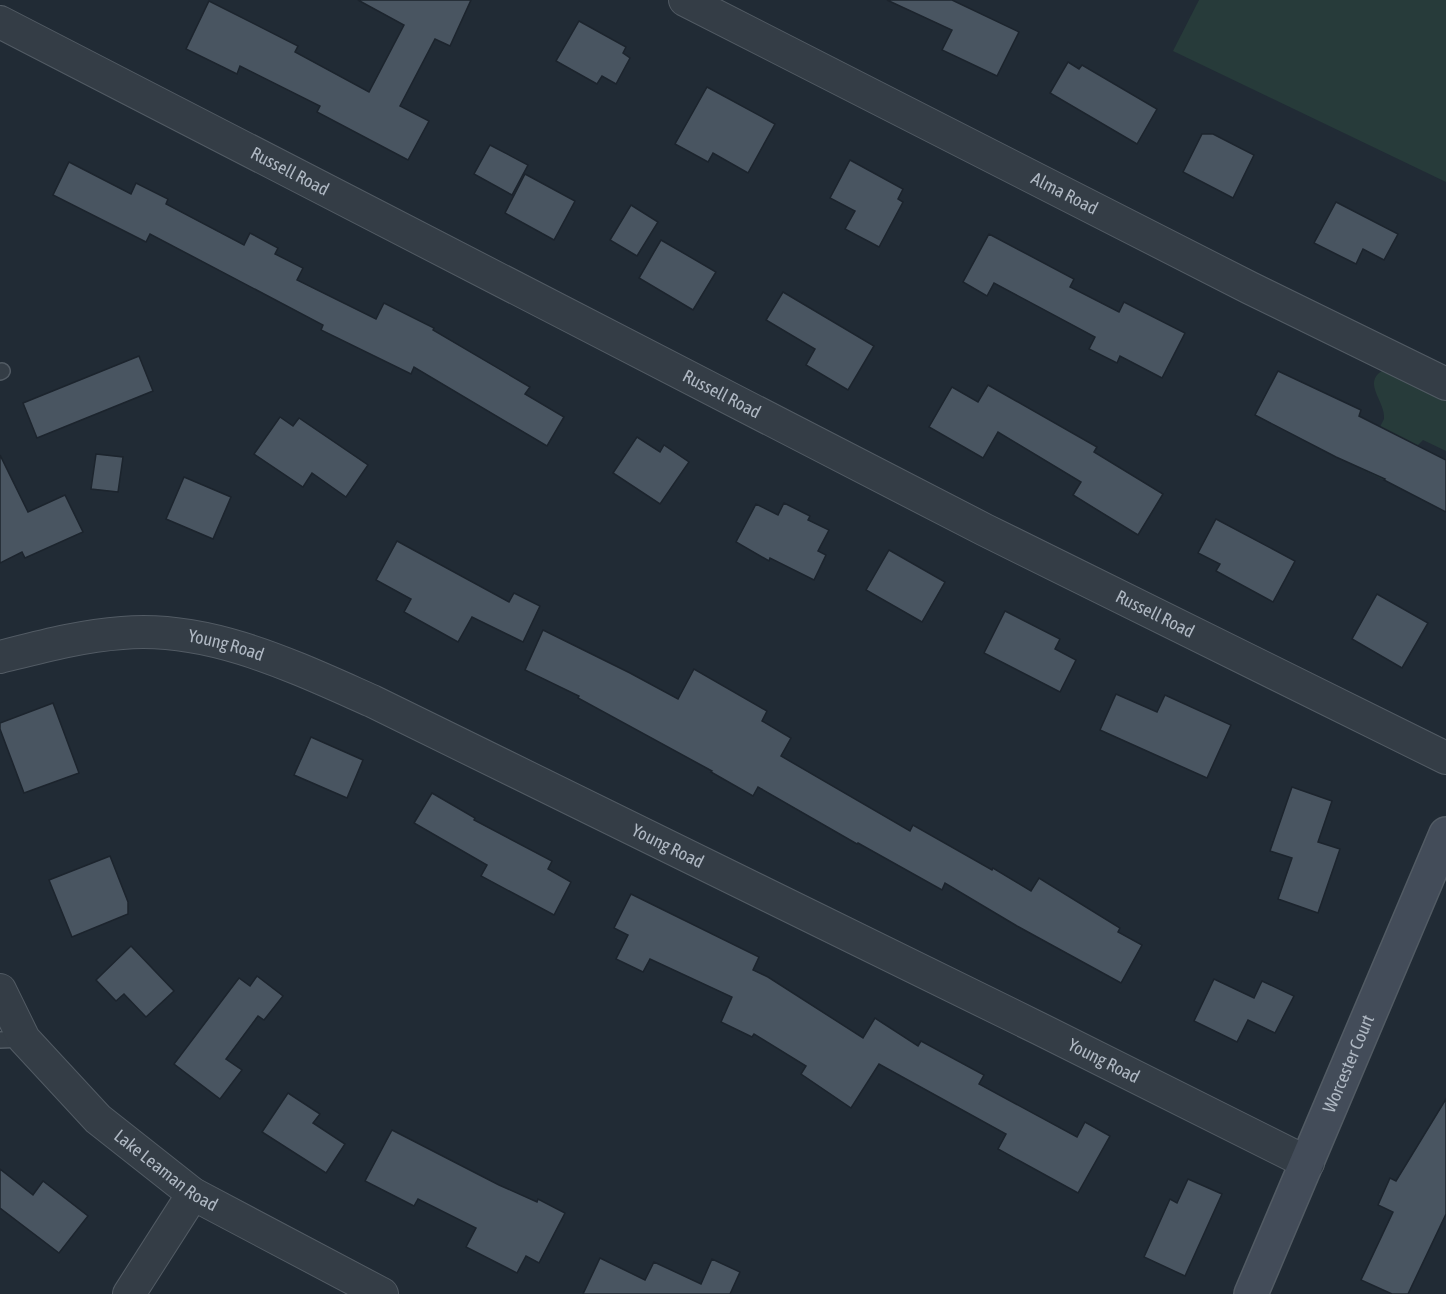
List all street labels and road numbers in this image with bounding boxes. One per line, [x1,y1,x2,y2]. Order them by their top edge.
street label: Russell Road [247,142,333,200]
street label: Alma Road [1028,167,1102,219]
street label: Russell Road [679,365,765,423]
street label: Russell Road [1113,585,1198,642]
street label: Young Road [187,625,267,665]
street label: Young Road [629,819,707,872]
street label: Worcester Court [1318,1012,1378,1116]
street label: Young Road [1065,1034,1143,1087]
street label: Lake Leaman Road [110,1125,222,1215]

